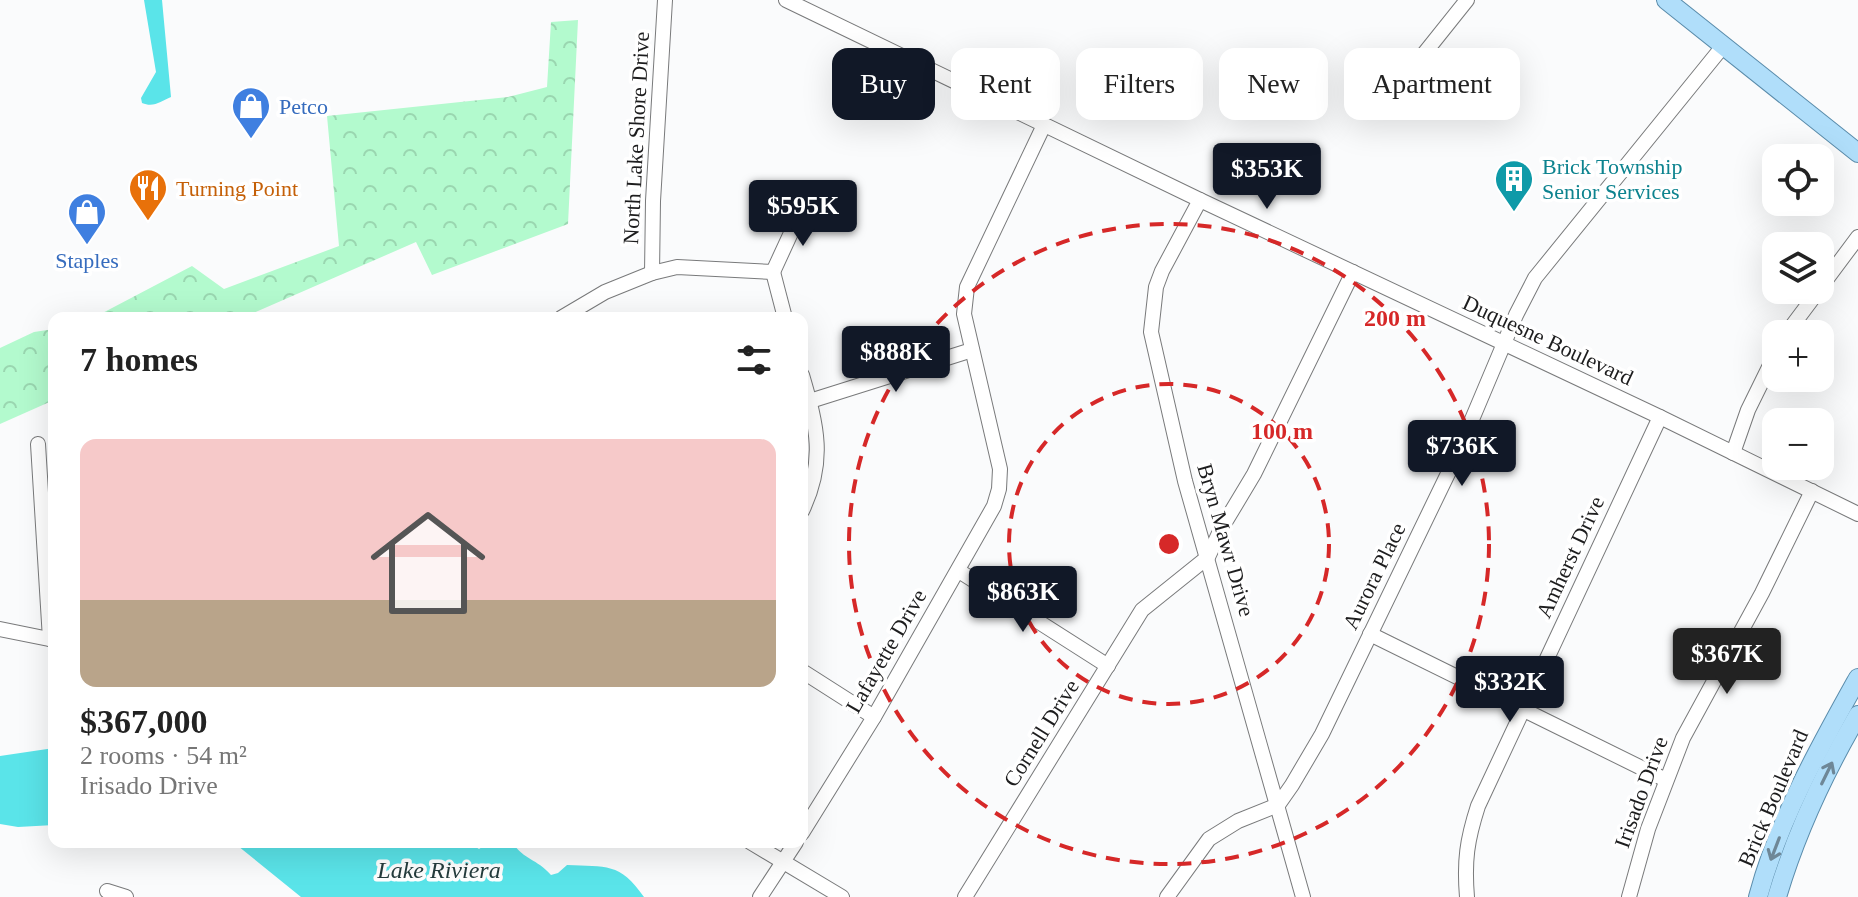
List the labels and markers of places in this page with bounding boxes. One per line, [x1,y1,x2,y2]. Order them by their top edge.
shop icon: Petco [230,85,272,140]
place label: Petco [279,94,328,119]
pin: $353K [1211,143,1323,211]
place label: Brick Township Senior Services [1542,154,1682,204]
building icon: Brick Township Senior Services [1493,158,1535,213]
restaurant icon: Turning Point [127,167,169,222]
place label: Turning Point [176,176,298,201]
pin: $595K [747,180,859,248]
shop icon: Staples [66,191,108,246]
place label: Staples [55,248,119,273]
pin: $888K [840,326,952,394]
pin: $736K [1406,420,1518,488]
centre of rings [1155,530,1183,558]
pin: $863K [967,566,1079,634]
pin: $367K [1671,628,1783,696]
pin: $332K [1454,656,1566,724]

